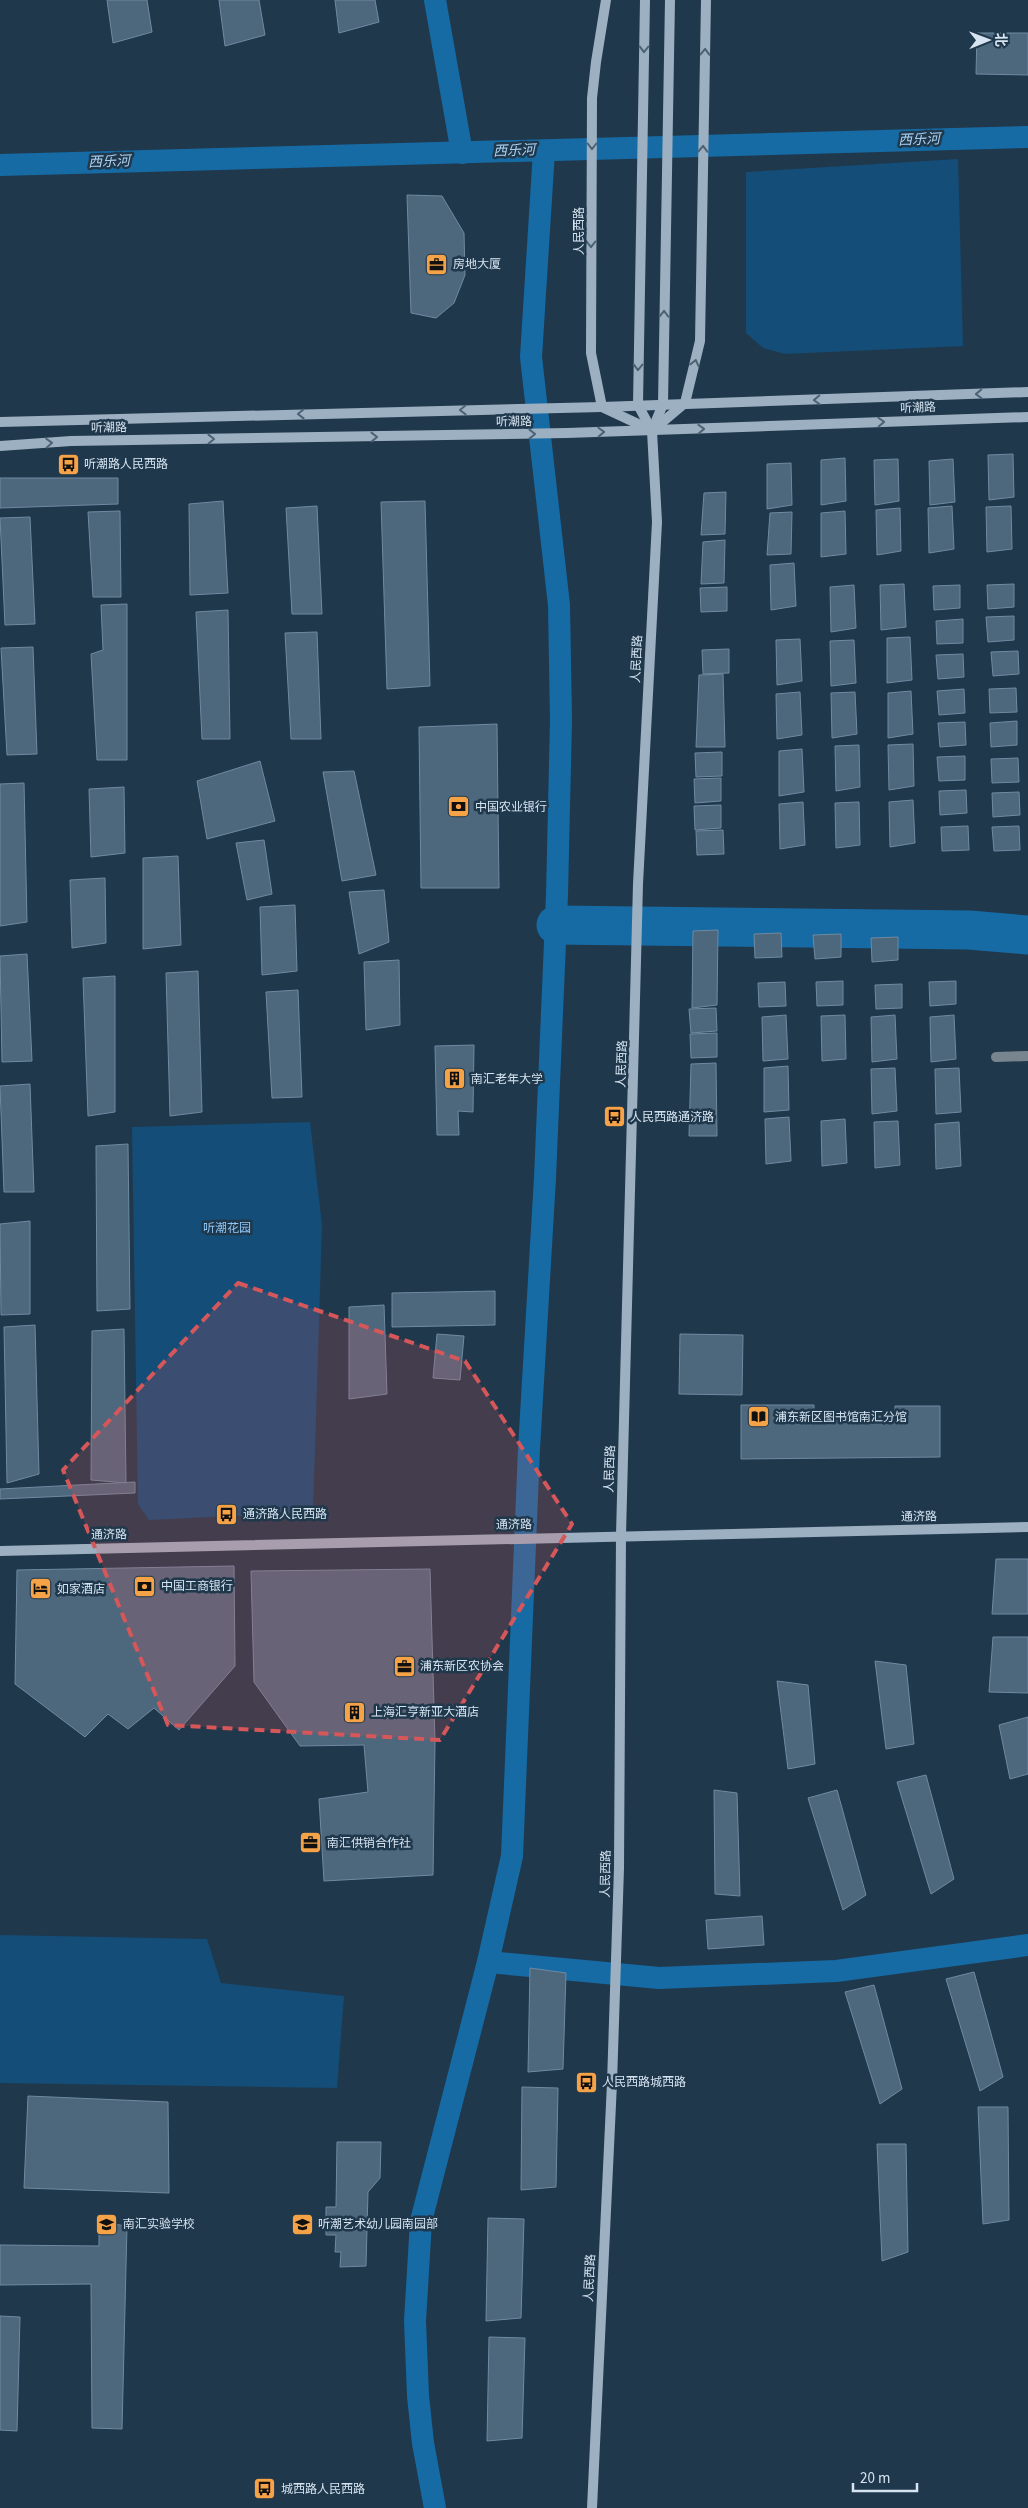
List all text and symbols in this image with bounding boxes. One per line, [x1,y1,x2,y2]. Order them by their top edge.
north arrow [963,15,1013,65]
text: 北 [990,33,1010,47]
one-way arrow [639,45,650,53]
one-way arrow [700,48,710,56]
water label: 西乐河 [898,129,943,151]
water label: 西乐河 [493,140,538,162]
one-way arrow [587,143,597,151]
one-way arrow [698,145,708,152]
water label: 西乐河 [88,151,133,173]
street label: 人民西路 [571,207,588,255]
one-way arrow [586,240,596,248]
office icon: 房地大厦 [425,252,449,276]
place label: 房地大厦 [453,256,501,273]
one-way arrow [659,310,669,318]
one-way arrow [689,359,700,368]
one-way arrow [633,363,644,371]
one-way arrow [975,389,983,399]
one-way arrow [813,394,821,405]
street label: 听潮路 [900,399,936,417]
one-way arrow [459,405,467,416]
one-way arrow [297,409,304,419]
street label: 听潮路 [496,413,532,431]
one-way arrow [877,417,885,428]
street label: 听潮路 [91,419,127,437]
one-way arrow [698,424,705,434]
one-way arrow [597,427,605,438]
one-way arrow [529,429,537,439]
one-way arrow [370,432,378,442]
one-way arrow [208,434,215,444]
one-way arrow [45,437,53,448]
bus stop icon: 听潮路人民西路 [56,452,80,476]
place label: 听潮路人民西路 [84,456,168,473]
street label: 人民西路 [627,635,647,683]
bank icon: 中国农业银行 [447,795,471,819]
place label: 中国农业银行 [475,799,547,816]
street label: 人民西路 [613,1040,631,1088]
building icon: 南汇老年大学 [443,1067,467,1091]
place label: 南汇老年大学 [471,1071,543,1088]
bus stop icon: 人民西路通济路 [602,1105,626,1129]
place label: 人民西路通济路 [630,1109,714,1126]
park label: 听潮花园 [203,1220,251,1237]
library icon: 浦东新区图书馆南汇分馆 [747,1405,771,1429]
place label: 浦东新区图书馆南汇分馆 [775,1409,907,1426]
street label: 人民西路 [601,1445,619,1493]
bus stop icon: 通济路人民西路 [215,1502,239,1526]
place label: 通济路人民西路 [243,1506,327,1523]
street label: 通济路 [901,1508,937,1526]
street label: 通济路 [496,1516,532,1534]
street label: 通济路 [91,1526,127,1544]
bank icon: 中国工商银行 [133,1574,157,1598]
hotel icon: 如家酒店 [29,1577,53,1601]
place label: 中国工商银行 [161,1578,233,1595]
place label: 如家酒店 [57,1581,105,1598]
office icon: 浦东新区农协会 [392,1654,416,1678]
place label: 浦东新区农协会 [420,1658,504,1675]
building icon: 上海汇亨新亚大酒店 [343,1700,367,1724]
place label: 上海汇亨新亚大酒店 [371,1704,479,1721]
office icon: 南汇供销合作社 [299,1831,323,1855]
place label: 南汇供销合作社 [327,1835,411,1852]
street label: 人民西路 [597,1850,615,1898]
bus stop icon: 人民西路城西路 [574,2070,598,2094]
place label: 人民西路城西路 [602,2074,686,2091]
school or university icon: 南汇实验学校 [95,2212,119,2236]
school or university icon: 听潮艺术幼儿园南园部 [290,2212,314,2236]
place label: 南汇实验学校 [123,2216,195,2233]
place label: 听潮艺术幼儿园南园部 [318,2216,438,2233]
street label: 人民西路 [580,2254,600,2302]
scale bar [853,2460,917,2492]
text: 20 m [860,2468,890,2489]
bus stop icon: 城西路人民西路 [253,2477,277,2501]
place label: 城西路人民西路 [281,2481,365,2498]

